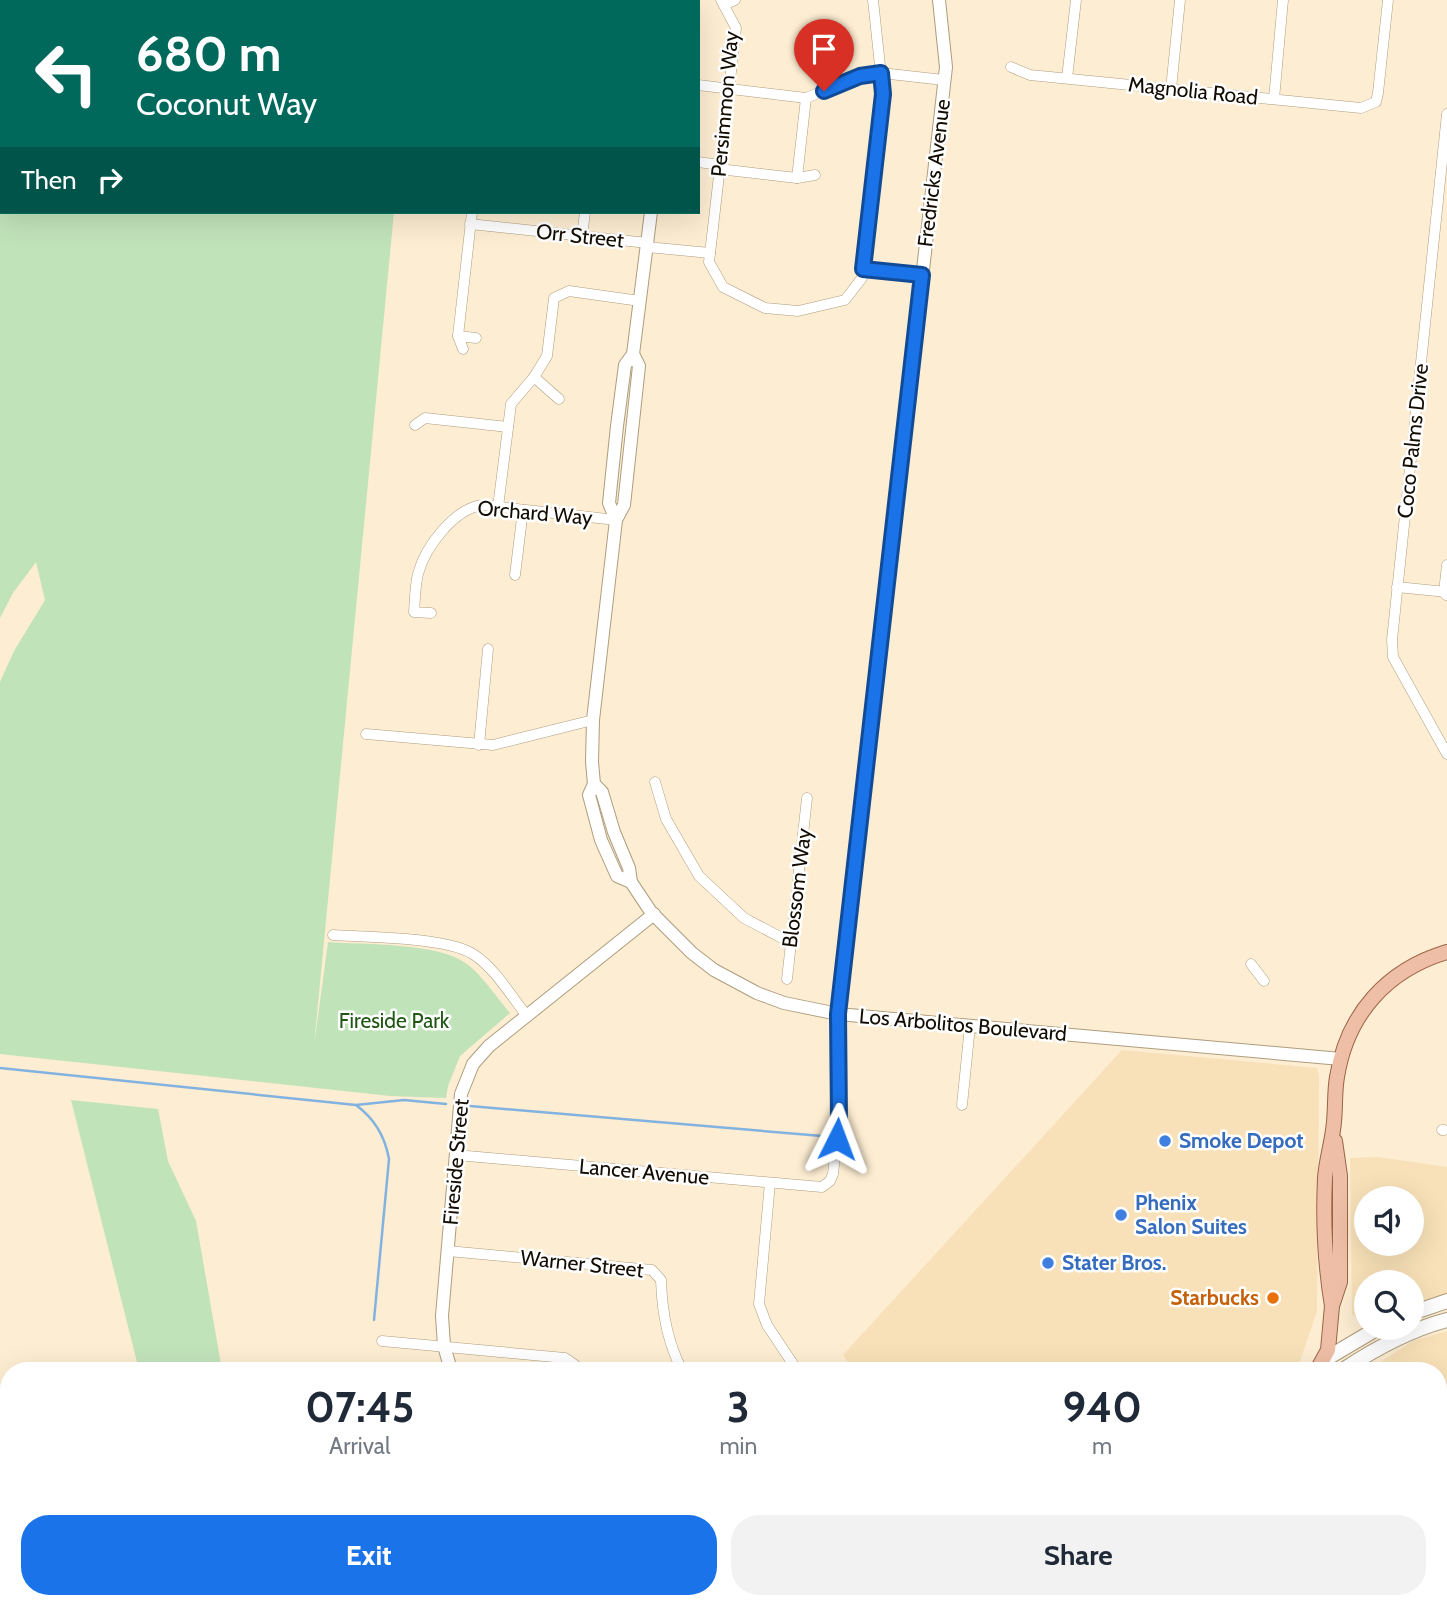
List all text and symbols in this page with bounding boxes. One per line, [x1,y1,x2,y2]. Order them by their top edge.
pin [794,19,854,91]
text: 680 m [136,24,281,83]
icon: left [21,28,112,119]
street label: Persimmon Way [706,30,743,178]
icon: arrive [805,30,843,68]
street label: Magnolia Road [1127,71,1259,110]
text: Coconut Way [136,84,317,123]
street label: Fredricks Avenue [912,97,955,248]
icon: right [91,161,129,199]
text: Then [21,164,77,196]
street label: Orr Street [535,218,625,253]
street label: Coco Palms Drive [1392,362,1433,520]
street label: Orchard Way [476,495,594,530]
street label: Blossom Way [777,826,816,949]
street label: Los Arbolitos Boulevard [858,1003,1068,1046]
park label: Fireside Park [339,1008,450,1033]
street label: Fireside Street [438,1098,473,1226]
position arrow [800,1102,874,1176]
place label: Smoke Depot [1179,1128,1303,1153]
marker: Smoke Depot [1157,1133,1173,1149]
street label: Lancer Avenue [578,1153,710,1190]
map controls [1354,1186,1424,1340]
button: sound [1354,1186,1424,1256]
place label: Phenix Salon Suites [1135,1190,1247,1239]
marker: Phenix Salon Suites [1113,1207,1129,1223]
street label: Warner Street [519,1245,645,1282]
place label: Stater Bros. [1062,1250,1166,1275]
marker: Stater Bros. [1040,1255,1056,1271]
button: search [1354,1270,1424,1340]
place label: Starbucks [1170,1285,1259,1310]
marker: Starbucks [1265,1290,1281,1306]
text: 07:45 [305,1381,414,1433]
text: 3 [727,1381,750,1433]
text: 940 [1062,1381,1142,1433]
text: Arrival [329,1432,390,1460]
text: min [719,1432,757,1460]
text: m [1092,1432,1112,1460]
button: Exit [21,1515,717,1595]
button: Share [731,1515,1426,1595]

